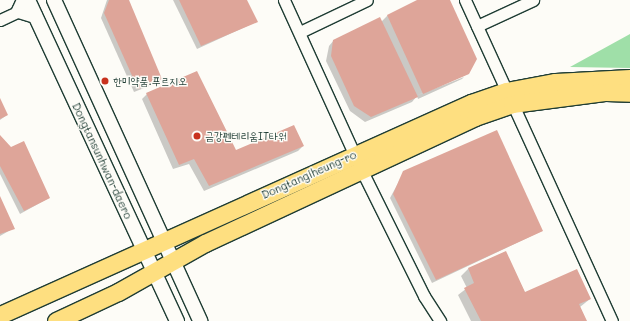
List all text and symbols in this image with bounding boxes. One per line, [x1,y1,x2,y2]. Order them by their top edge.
place label: 한미약품.푸르지오 [113,74,187,88]
marker: 한미약품.푸르지오 [100,76,110,86]
street label: Dongtansunhwan-daero [69,101,135,221]
place label: 금강펜테리움IT타워 [205,129,287,143]
marker: 금강펜테리움IT타워 [192,131,202,141]
street label: Dongtangiheung-ro [260,148,358,202]

